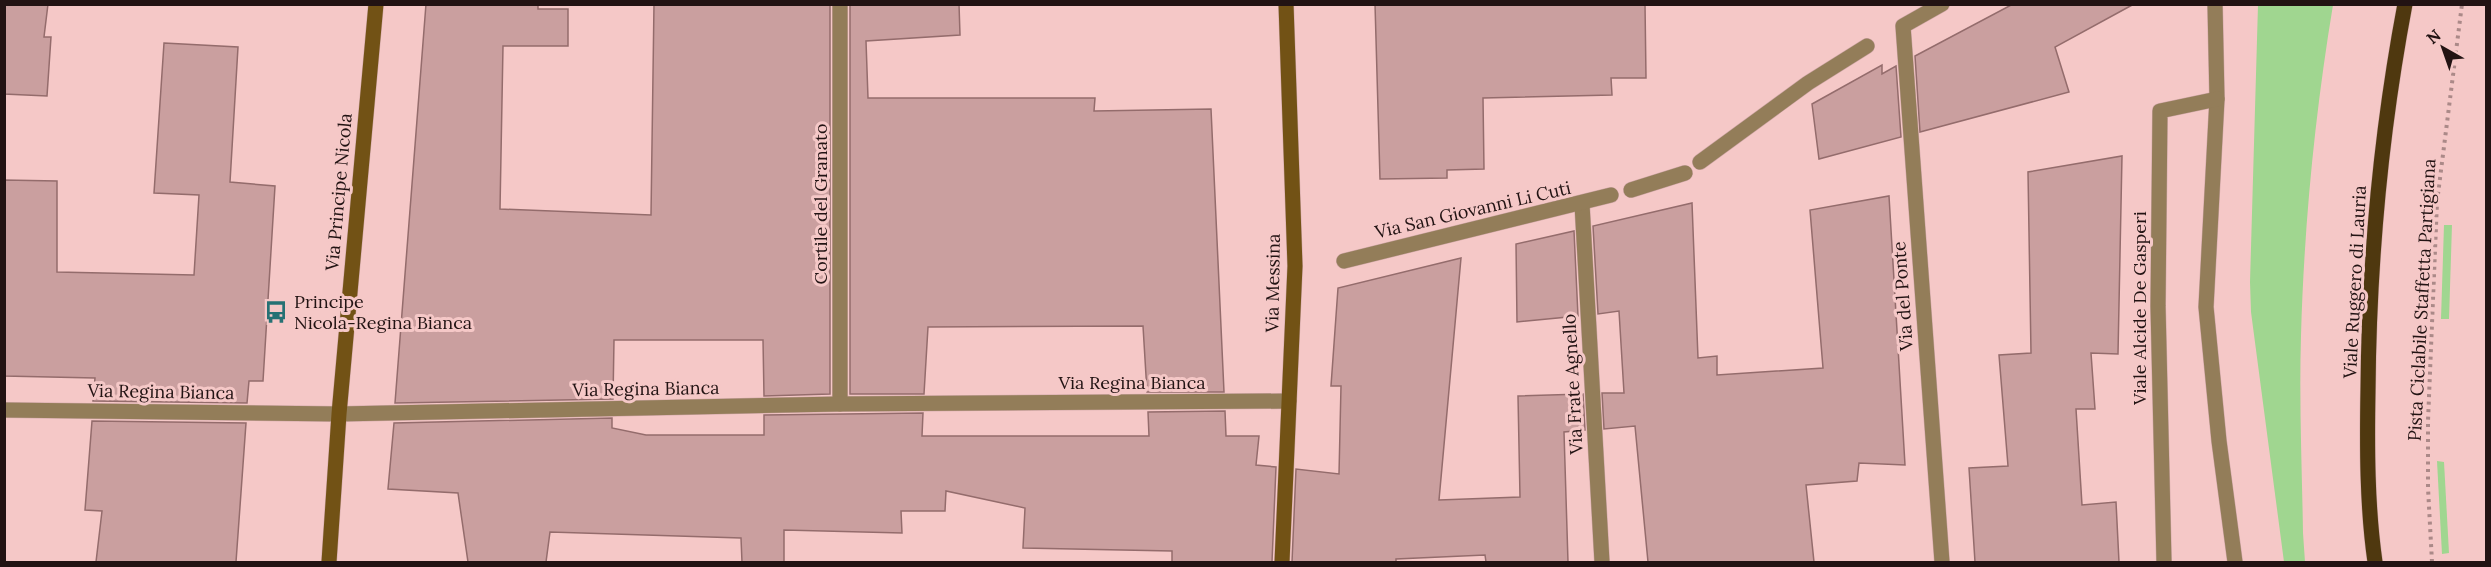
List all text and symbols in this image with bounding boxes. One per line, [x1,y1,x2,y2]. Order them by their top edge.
north arrow [2413,18,2473,78]
text: N [2422,25,2445,48]
street label: Via Principe Nicola [320,112,357,273]
street label: Cortile del Granato [809,124,832,284]
street label: Pista Ciclabile Staffetta Partigiana [2403,158,2440,442]
street label: Via San Giovanni Li Cuti [1372,176,1573,243]
street label: Viale Ruggero di Lauria [2338,185,2371,380]
street label: Viale Alcide De Gasperi [2128,211,2151,406]
street label: Via Messina [1260,233,1285,334]
street label: Via del Ponte [1887,240,1918,352]
place label: Principe Nicola-Regina Bianca [294,290,472,334]
bus stop icon: Principe Nicola-Regina Bianca [263,299,289,325]
street label: Via Frate Agnello [1557,313,1588,456]
street label: Via Regina Bianca [1057,371,1206,394]
street label: Via Regina Bianca [571,376,720,401]
street label: Via Regina Bianca [86,379,235,404]

